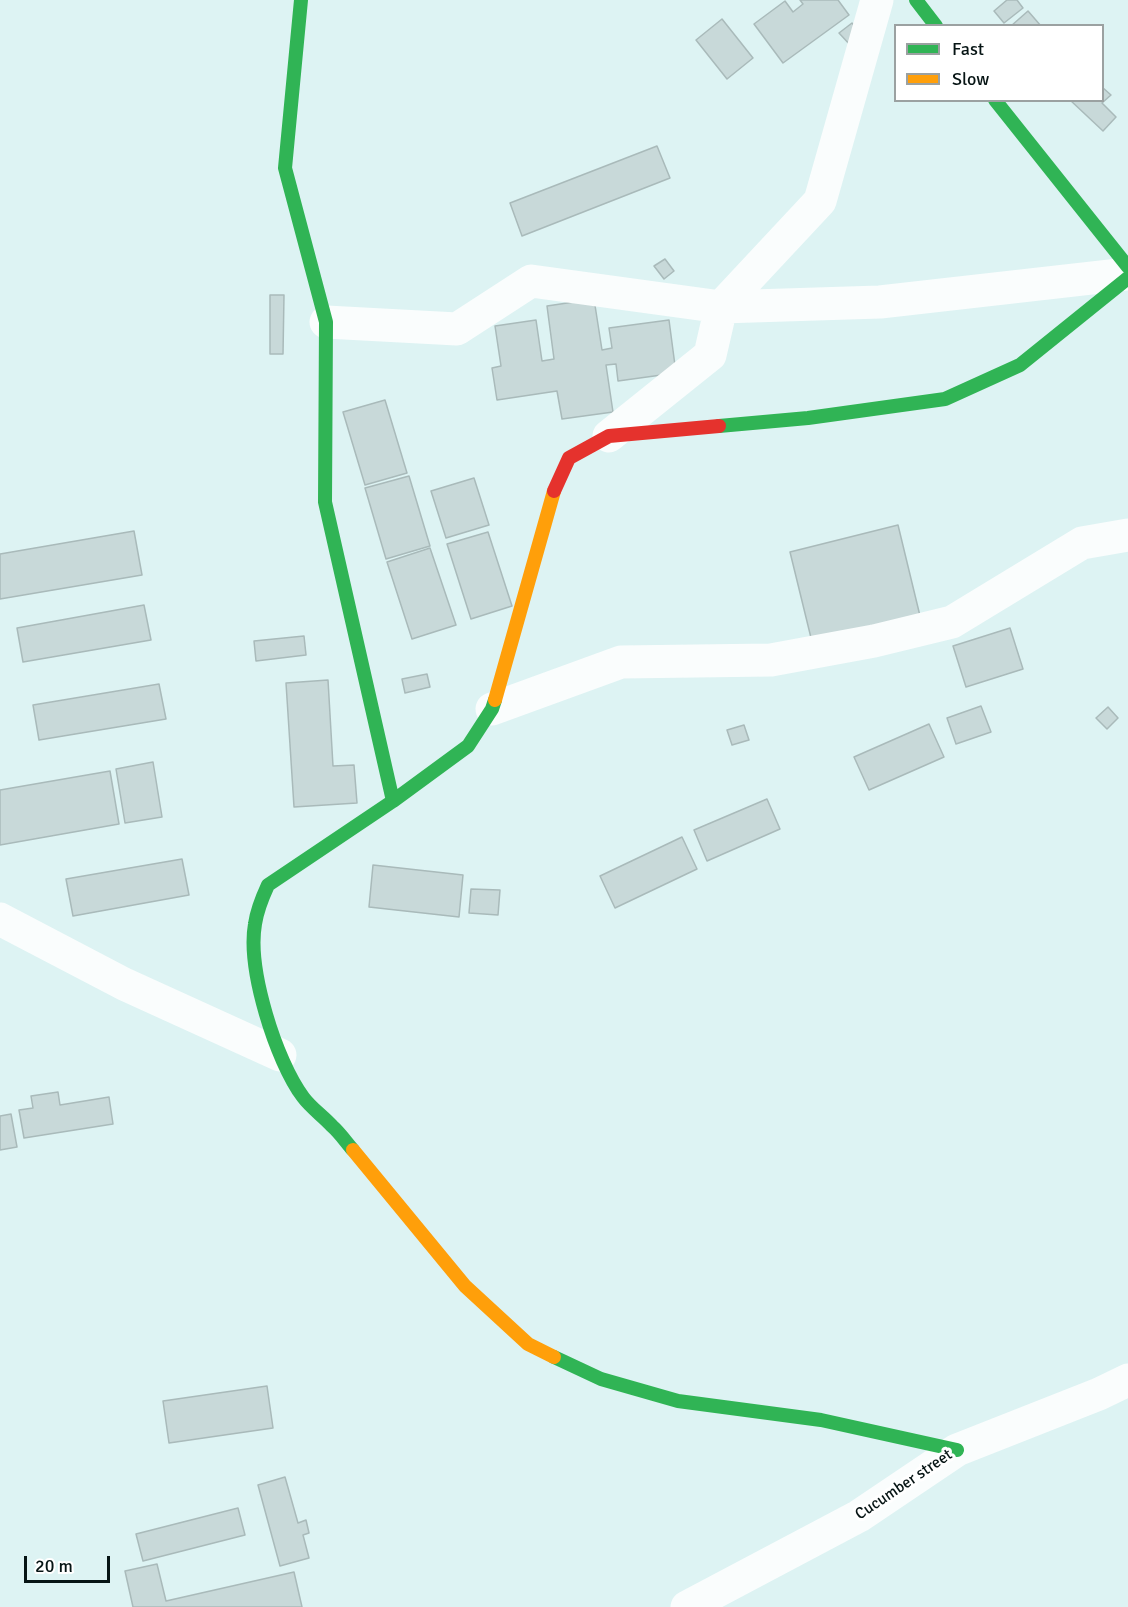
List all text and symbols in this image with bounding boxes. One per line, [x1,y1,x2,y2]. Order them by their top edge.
legend [894,24,1104,102]
text: Fast [952,38,984,60]
text: Slow [952,68,989,90]
street label: Cucumber street [852,1445,956,1525]
scale bar [27,1544,112,1582]
text: 20 m [35,1555,73,1577]

